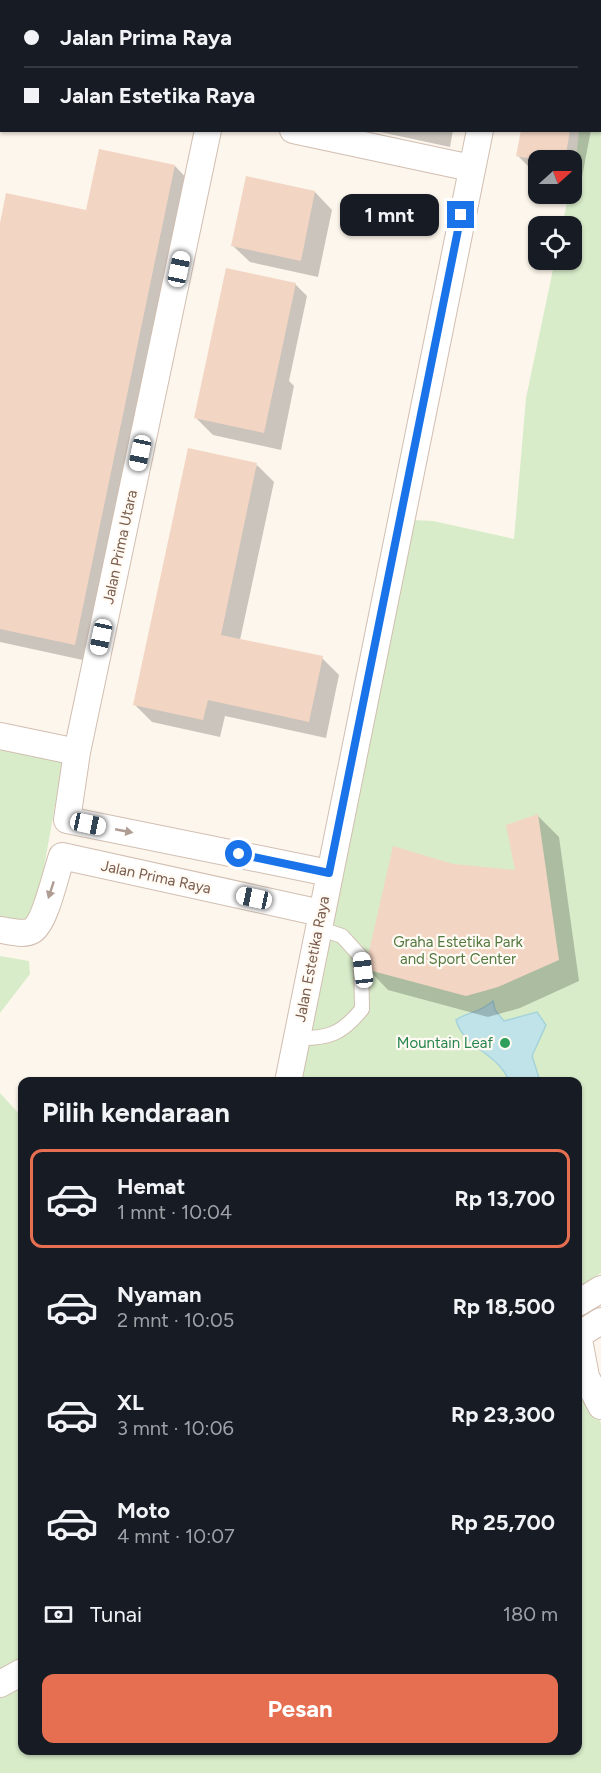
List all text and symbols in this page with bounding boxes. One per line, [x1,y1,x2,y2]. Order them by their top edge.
text: Jalan Prima Raya [60,24,232,51]
text: Jalan Estetika Raya [60,82,255,109]
north arrow [528,150,582,204]
map controls [528,150,582,270]
callout: 1 mnt [341,194,440,236]
route end [447,201,474,228]
text: 1 mnt [364,203,415,227]
button: locate [528,216,582,270]
car [166,250,192,288]
car [127,434,153,472]
street label: Jalan Prima Utara [99,488,141,606]
car [88,618,114,656]
car [69,811,107,837]
one-way arrow [115,827,134,836]
route start [225,840,252,867]
street label: Jalan Prima Raya [99,857,213,897]
one-way arrow [46,881,55,899]
car [235,885,273,911]
street label: Jalan Estetika Raya [291,894,333,1024]
park label: Graha Estetika Park and Sport Center [393,933,524,968]
car [352,951,374,989]
place label: Mountain Leaf [397,1034,493,1052]
marker: Mountain Leaf [498,1036,512,1050]
text: Pilih kendaraan [42,1096,230,1129]
icon: car [45,1172,99,1226]
text: Hemat [117,1173,185,1200]
text: Rp 13,700 [454,1185,555,1212]
text: 1 mnt · 10:04 [117,1200,232,1224]
icon: car [45,1280,99,1334]
text: Nyaman [117,1281,201,1308]
text: Rp 18,500 [453,1293,555,1320]
text: 2 mnt · 10:05 [117,1308,234,1332]
icon: car [45,1388,99,1442]
text: XL [117,1389,144,1416]
text: Rp 23,300 [451,1401,555,1428]
text: 3 mnt · 10:06 [117,1416,234,1440]
icon: car [45,1496,99,1550]
text: Moto [117,1497,170,1524]
text: Rp 25,700 [450,1509,555,1536]
text: 4 mnt · 10:07 [117,1524,235,1548]
icon: cash [42,1598,75,1631]
text: Tunai [90,1601,142,1628]
text: 180 m [503,1602,558,1626]
button: Pesan [42,1674,558,1743]

